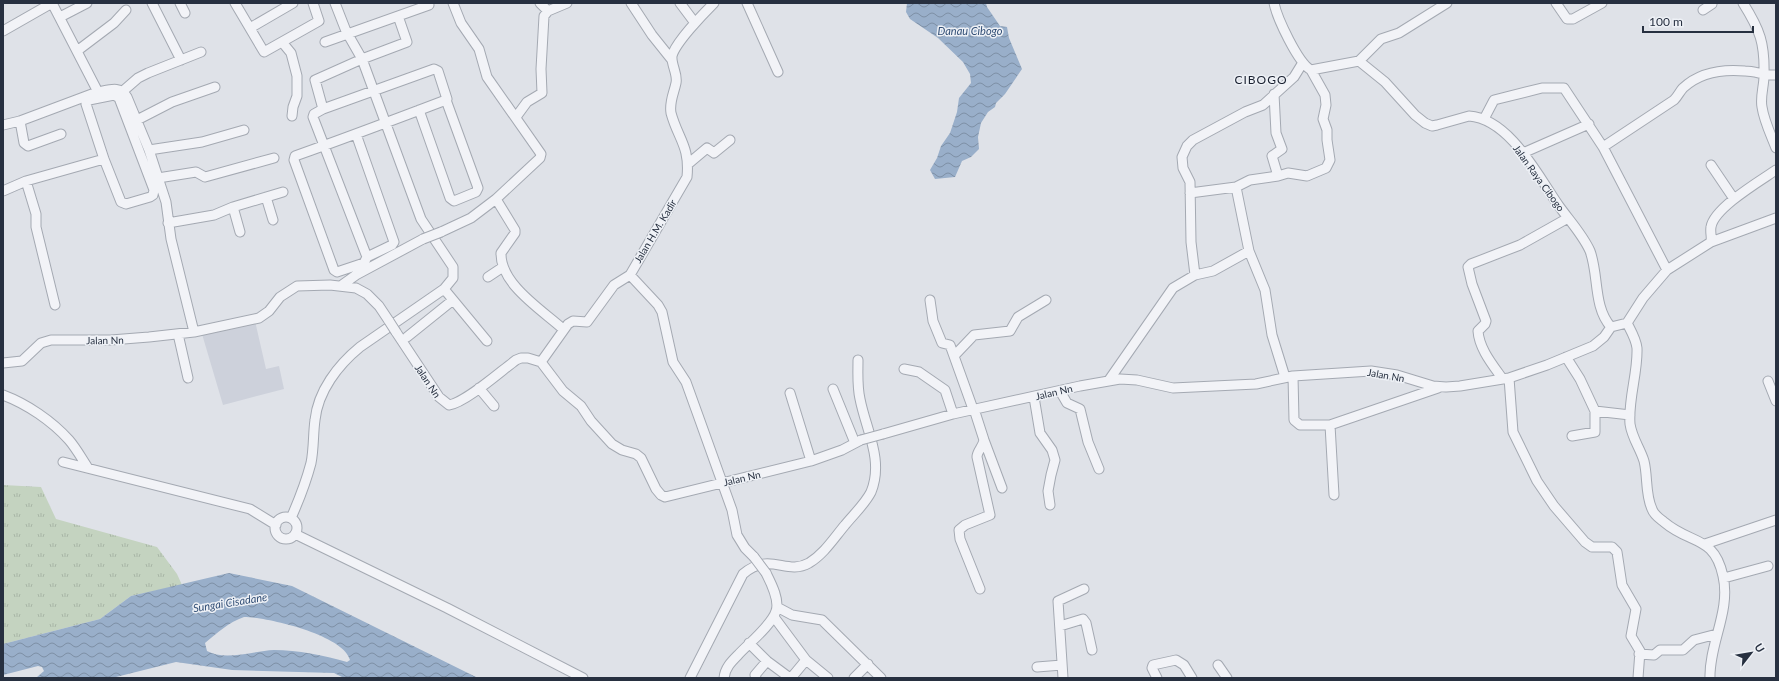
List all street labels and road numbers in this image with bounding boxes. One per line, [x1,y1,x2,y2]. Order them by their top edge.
street label: Jalan Raya Cibogo [1511,142,1567,214]
street label: Jalan H.M. Kadir [631,197,679,265]
street label: Jalan Nn [86,334,124,346]
street label: Jalan Nn [413,362,443,400]
street label: Jalan Nn [1366,366,1406,384]
street label: Jalan Nn [1034,382,1074,402]
street label: Jalan Nn [722,468,762,488]

